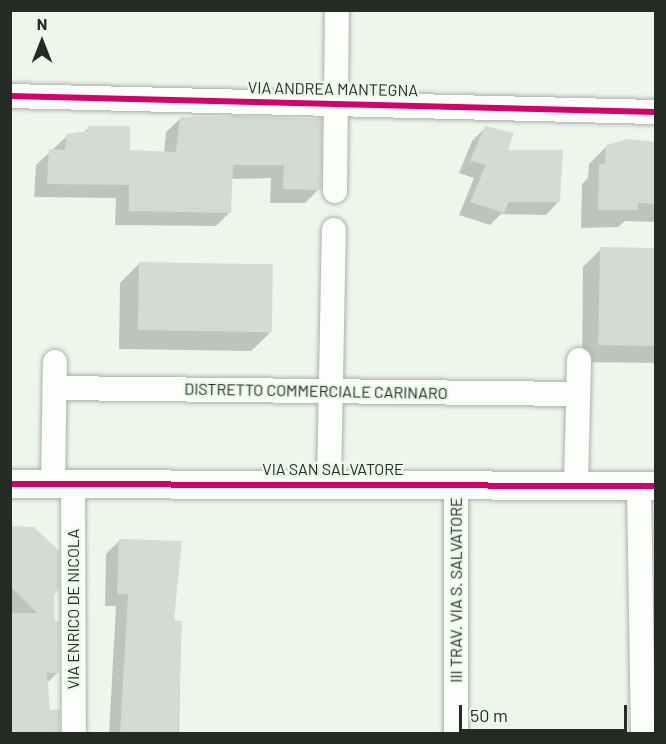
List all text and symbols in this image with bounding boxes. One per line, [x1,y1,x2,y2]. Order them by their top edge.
north arrow [12,12,72,72]
text: N [37,14,47,33]
street label: VIA ANDREA MANTEGNA [248,78,418,100]
street label: DISTRETTO COMMERCIALE CARINARO [184,379,448,403]
street label: VIA SAN SALVATORE [262,459,404,479]
street label: III TRAV. VIA S. SALVATORE [446,497,466,683]
street label: VIA ENRICO DE NICOLA [63,529,83,689]
scale bar [462,693,630,731]
text: 50 m [470,704,508,726]

